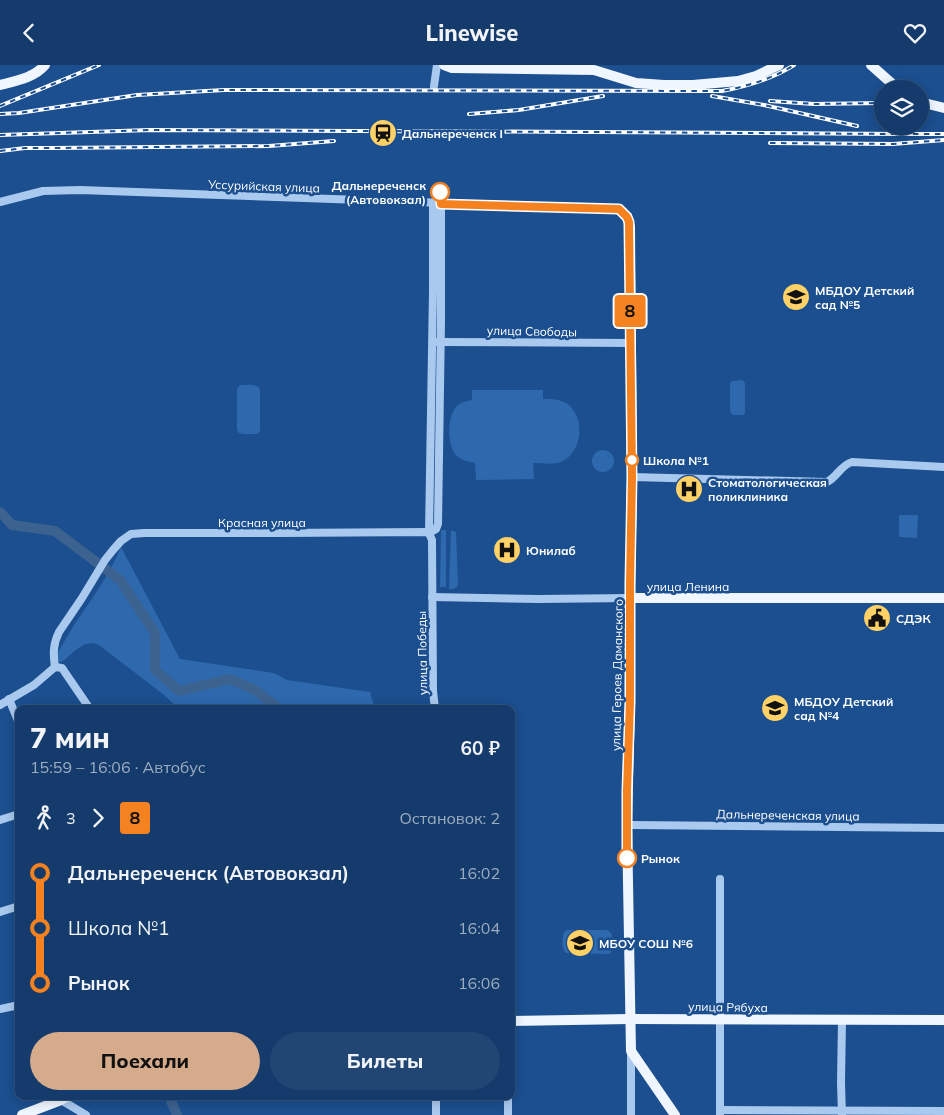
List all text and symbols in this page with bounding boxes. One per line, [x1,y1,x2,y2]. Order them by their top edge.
icon: back [15,19,43,47]
text: Linewise [426,19,518,47]
icon: heart [901,19,929,47]
map controls [874,80,929,135]
button: layers [874,80,929,135]
station icon: Дальнереченск I [368,118,398,148]
place label: Дальнереченск I [402,126,503,141]
street label: Уссурийская улица [207,177,320,195]
place label: Дальнереченск (Автовокзал) [332,178,426,207]
marker: Дальнереченск (Автовокзал) [430,182,450,202]
school or university icon: МБДОУ Детский сад №5 [781,282,811,312]
place label: МБДОУ Детский сад №5 [815,283,914,312]
line badge: 8 [614,295,646,327]
text: 8 [625,299,635,322]
street label: улица Свободы [487,323,577,339]
marker: Школа №1 [625,453,639,467]
place label: Школа №1 [643,453,709,468]
hospital icon: Стоматологическая поликлиника [674,474,704,504]
place label: Стоматологическая поликлиника [708,475,827,504]
street label: Красная улица [218,515,306,530]
hospital icon: Юнилаб [492,535,522,565]
place label: Юнилаб [526,543,576,558]
street label: улица Ленина [647,579,729,594]
street label: улица Героев Даманского [608,599,626,751]
public building icon: СДЭК [862,603,892,633]
street label: улица Победы [414,611,430,695]
place label: СДЭК [896,611,931,626]
school or university icon: МБДОУ Детский сад №4 [760,693,790,723]
place label: МБДОУ Детский сад №4 [794,694,893,723]
text: 7 мин [30,720,110,755]
text: 60 ₽ [461,736,500,760]
text: 15:59 – 16:06 · Автобус [30,757,206,777]
icon: walk [30,804,58,832]
icon: forward [84,804,112,832]
text: 8 [130,806,140,829]
street label: Дальнереченская улица [716,806,860,824]
text: 3 [66,808,76,828]
text: Остановок: 2 [399,808,500,828]
marker: Рынок [617,848,637,868]
place label: Рынок [641,851,680,866]
text: Дальнереченск (Автовокзал) [68,861,349,885]
text: 16:02 [458,863,500,883]
text: Школа №1 [68,916,169,940]
text: 16:04 [458,918,500,938]
school or university icon: МБОУ СОШ №6 [565,928,595,958]
place label: МБОУ СОШ №6 [599,936,693,951]
text: Рынок [68,971,130,995]
text: 16:06 [458,973,500,993]
street label: улица Рябуха [688,999,768,1015]
button: Поехали [30,1032,260,1090]
button: Билеты [270,1032,500,1090]

